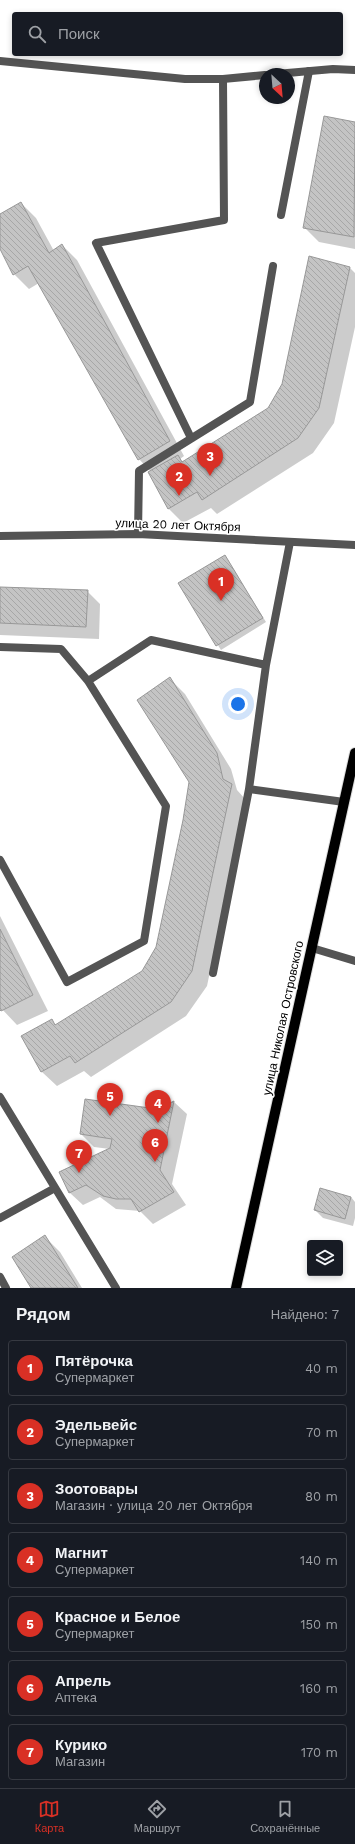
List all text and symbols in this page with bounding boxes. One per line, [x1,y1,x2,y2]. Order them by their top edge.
search box [12,12,343,56]
icon: search [26,23,48,45]
text: Поиск [58,25,100,43]
north arrow [259,68,295,104]
pin: 3 [197,443,223,476]
pin: 2 [166,463,192,496]
street label: улица 20 лет Октября [115,516,241,534]
pin: 1 [208,568,234,601]
your location [228,694,248,714]
street label: улица Николая Островского [260,939,306,1097]
pin: 5 [97,1083,123,1116]
pin: 4 [145,1090,171,1123]
pin: 6 [142,1129,168,1162]
pin: 7 [66,1140,92,1173]
map controls [307,1240,343,1276]
button: layers [307,1240,343,1276]
text: Рядом [16,1304,71,1324]
text: Найдено: 7 [271,1307,339,1322]
text: Пятёрочка [55,1352,133,1370]
text: 1 [27,1361,33,1376]
text: 40 m [305,1361,338,1376]
text: Супермаркет [55,1370,134,1385]
text: Эдельвейс [55,1416,137,1434]
text: 2 [26,1425,34,1440]
text: 70 m [306,1425,338,1440]
text: Супермаркет [55,1434,134,1449]
text: Зоотовары [55,1480,138,1498]
text: 3 [26,1489,34,1504]
text: 80 m [305,1489,338,1504]
text: Магазин · улица 20 лет Октября [55,1498,253,1513]
text: Магнит [55,1544,108,1562]
text: 4 [26,1553,34,1568]
text: 140 m [300,1553,338,1568]
text: Супермаркет [55,1562,134,1577]
text: Красное и Белое [55,1608,180,1626]
text: 5 [26,1617,34,1632]
text: 150 m [300,1617,338,1632]
text: Супермаркет [55,1626,134,1641]
text: Апрель [55,1672,111,1690]
text: 6 [26,1681,34,1696]
text: 160 m [300,1681,338,1696]
text: Аптека [55,1690,97,1705]
text: Курико [55,1736,107,1754]
text: 7 [26,1745,34,1760]
text: 170 m [301,1745,338,1760]
text: Магазин [55,1754,105,1769]
tab: Карта [35,1798,64,1835]
tab: Маршрут [134,1798,181,1835]
tab: Сохранённые [250,1798,320,1835]

